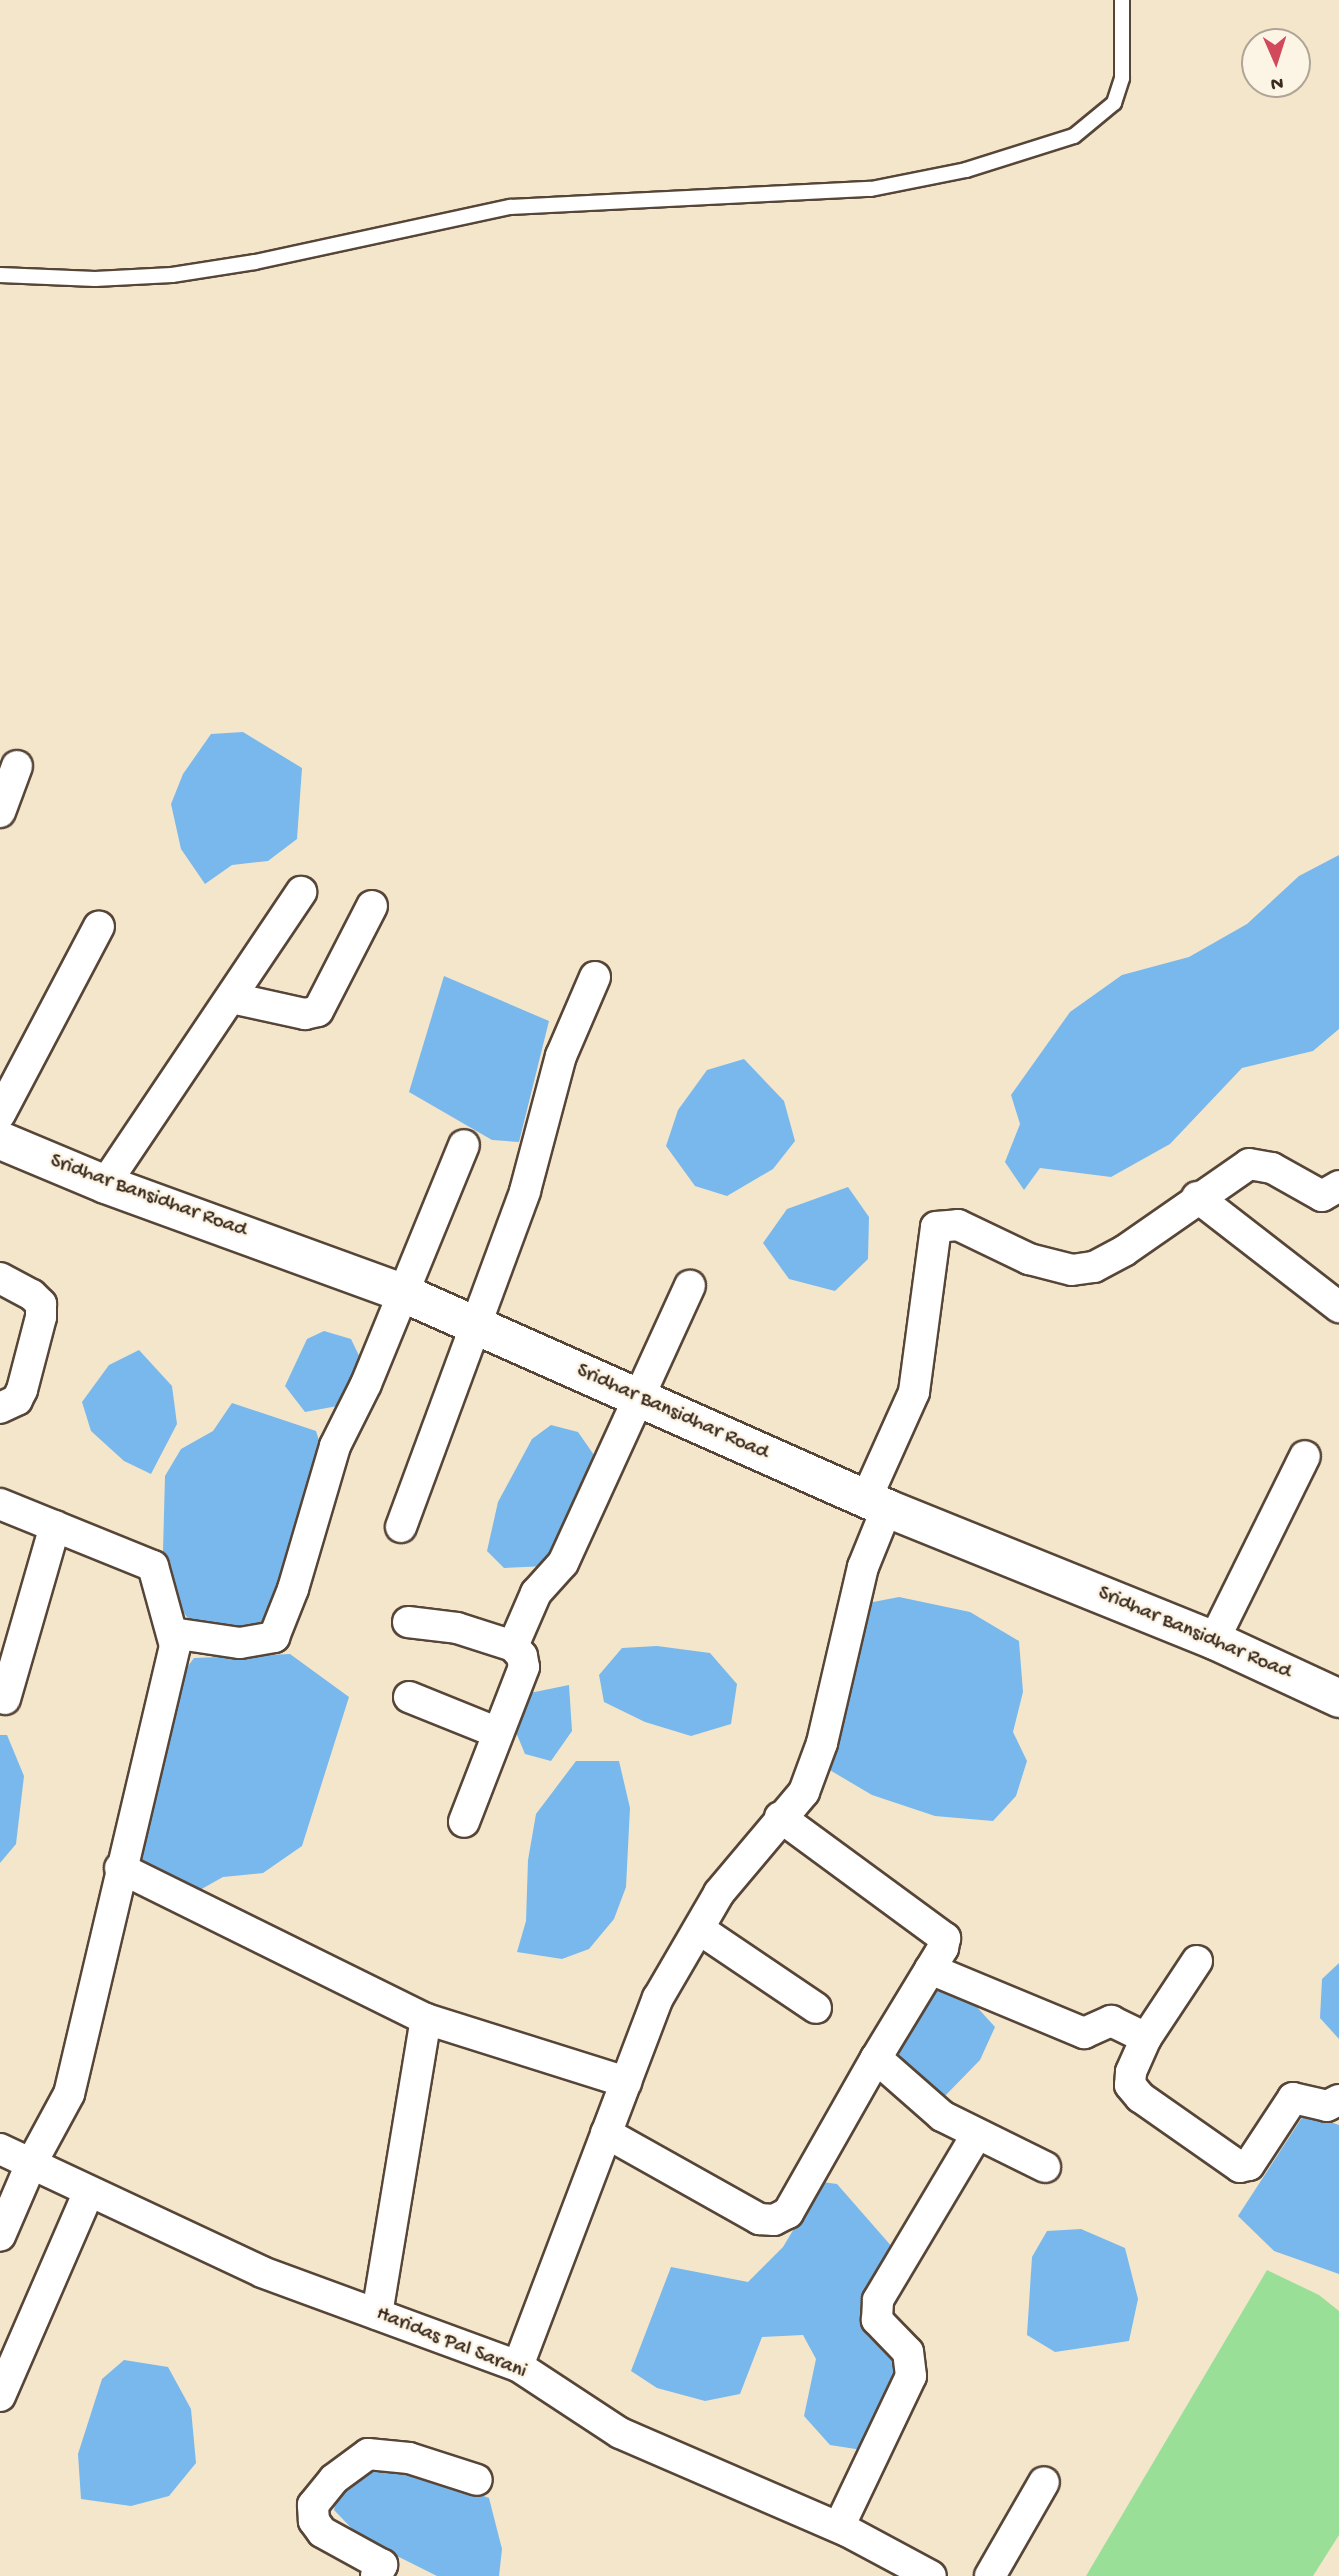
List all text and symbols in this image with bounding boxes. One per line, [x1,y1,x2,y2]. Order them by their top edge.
north arrow [1241,28,1311,98]
text: N [1270,71,1284,94]
street label: Sridhar Bansidhar Road [46,1150,250,1244]
street label: Sridhar Bansidhar Road [572,1359,772,1467]
street label: Sridhar Bansidhar Road [1094,1582,1294,1686]
street label: Haridas Pal Sarani [372,2302,530,2386]

